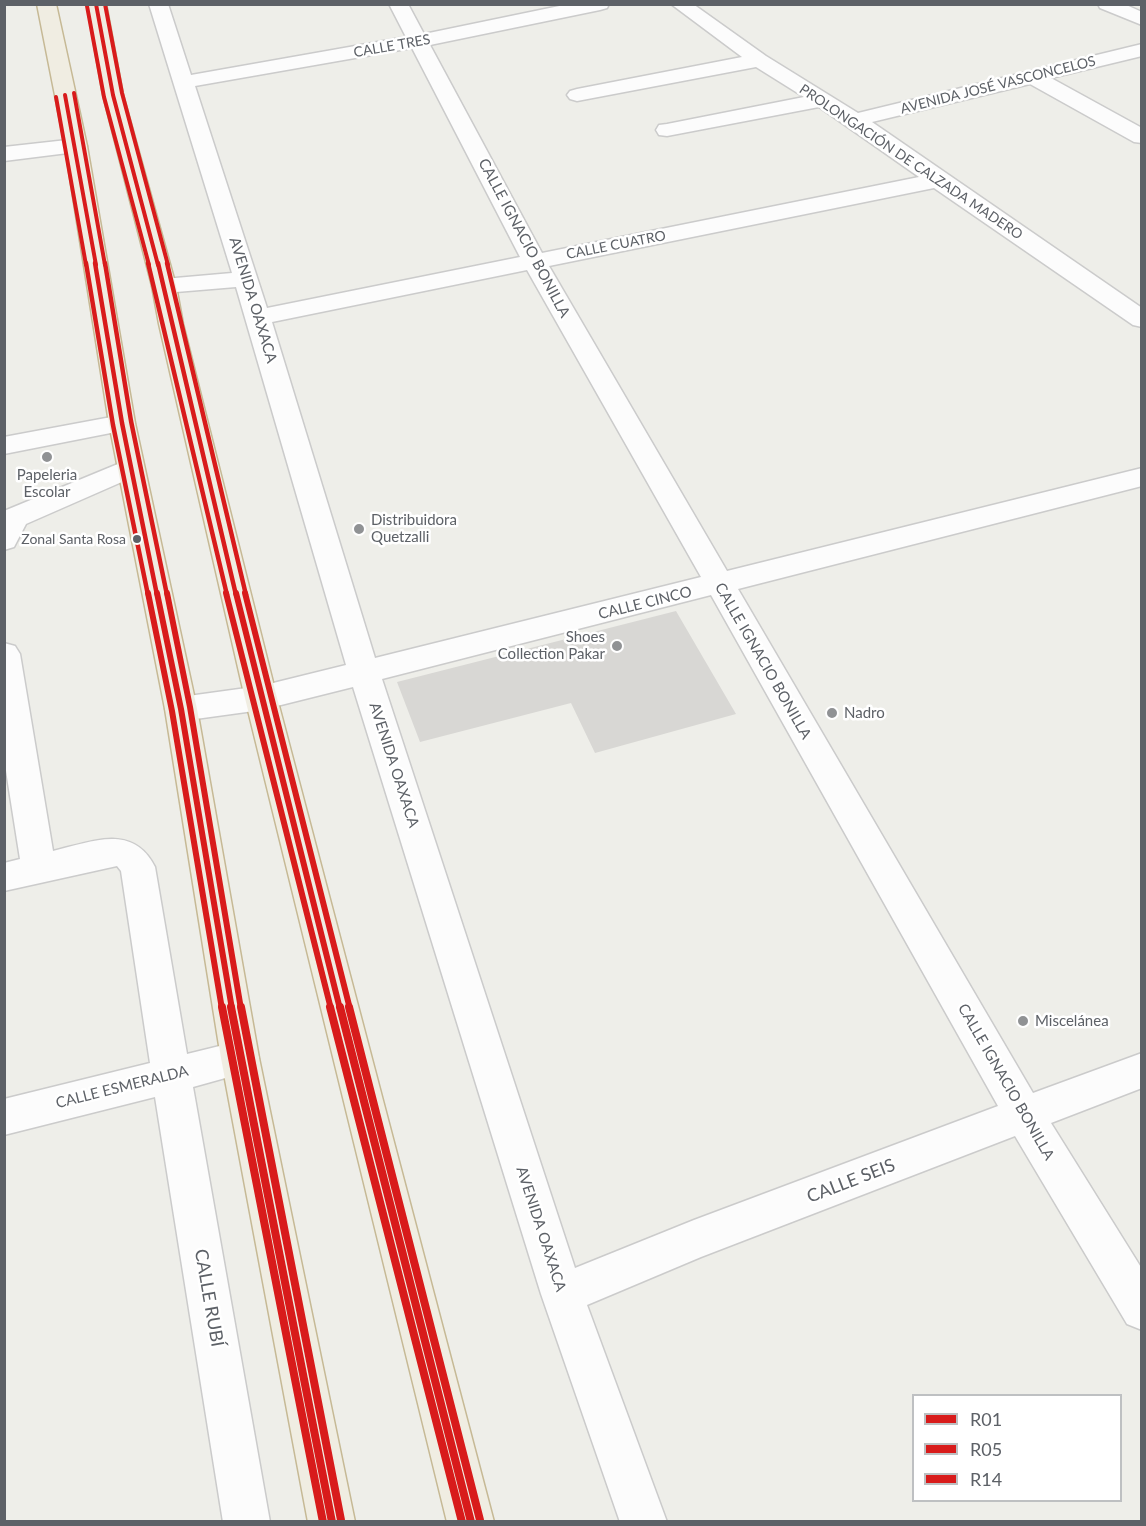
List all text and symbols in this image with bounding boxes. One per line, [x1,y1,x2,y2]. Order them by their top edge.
street label: CALLE TRES [352,31,432,61]
street label: AVENIDA JOSÉ VASCONCELOS [899,53,1097,117]
street label: PROLONGACIÓN DE CALZADA MADERO [796,81,1026,243]
street label: CALLE IGNACIO BONILLA [474,155,574,321]
street label: CALLE CUATRO [565,227,667,263]
street label: AVENIDA OAXACA [225,235,281,365]
marker: Papeleria Escolar [40,450,54,464]
place label: Papeleria Escolar [17,466,77,501]
place label: Distribuidora Quetzalli [371,511,457,546]
marker: Distribuidora Quetzalli [352,522,366,536]
place label: Zonal Santa Rosa [21,531,126,547]
marker: Zonal Santa Rosa [131,533,143,545]
street label: CALLE IGNACIO BONILLA [711,580,815,742]
street label: CALLE CINCO [596,583,694,623]
place label: Shoes Collection Pakar [498,628,605,663]
marker: Shoes Collection Pakar [610,639,624,653]
street label: AVENIDA OAXACA [365,700,423,830]
place label: Nadro [844,704,885,722]
marker: Nadro [825,706,839,720]
street label: CALLE IGNACIO BONILLA [954,1001,1058,1163]
place label: Miscelánea [1035,1012,1109,1030]
marker: Miscelánea [1016,1014,1030,1028]
street label: CALLE ESMERALDA [54,1062,190,1112]
street label: CALLE SEIS [804,1154,898,1208]
street label: AVENIDA OAXACA [512,1164,570,1294]
street label: CALLE RUBÍ [190,1247,228,1349]
legend [912,1394,1122,1502]
text: R01 [970,1408,1002,1430]
text: R05 [970,1438,1002,1460]
text: R14 [970,1468,1002,1490]

